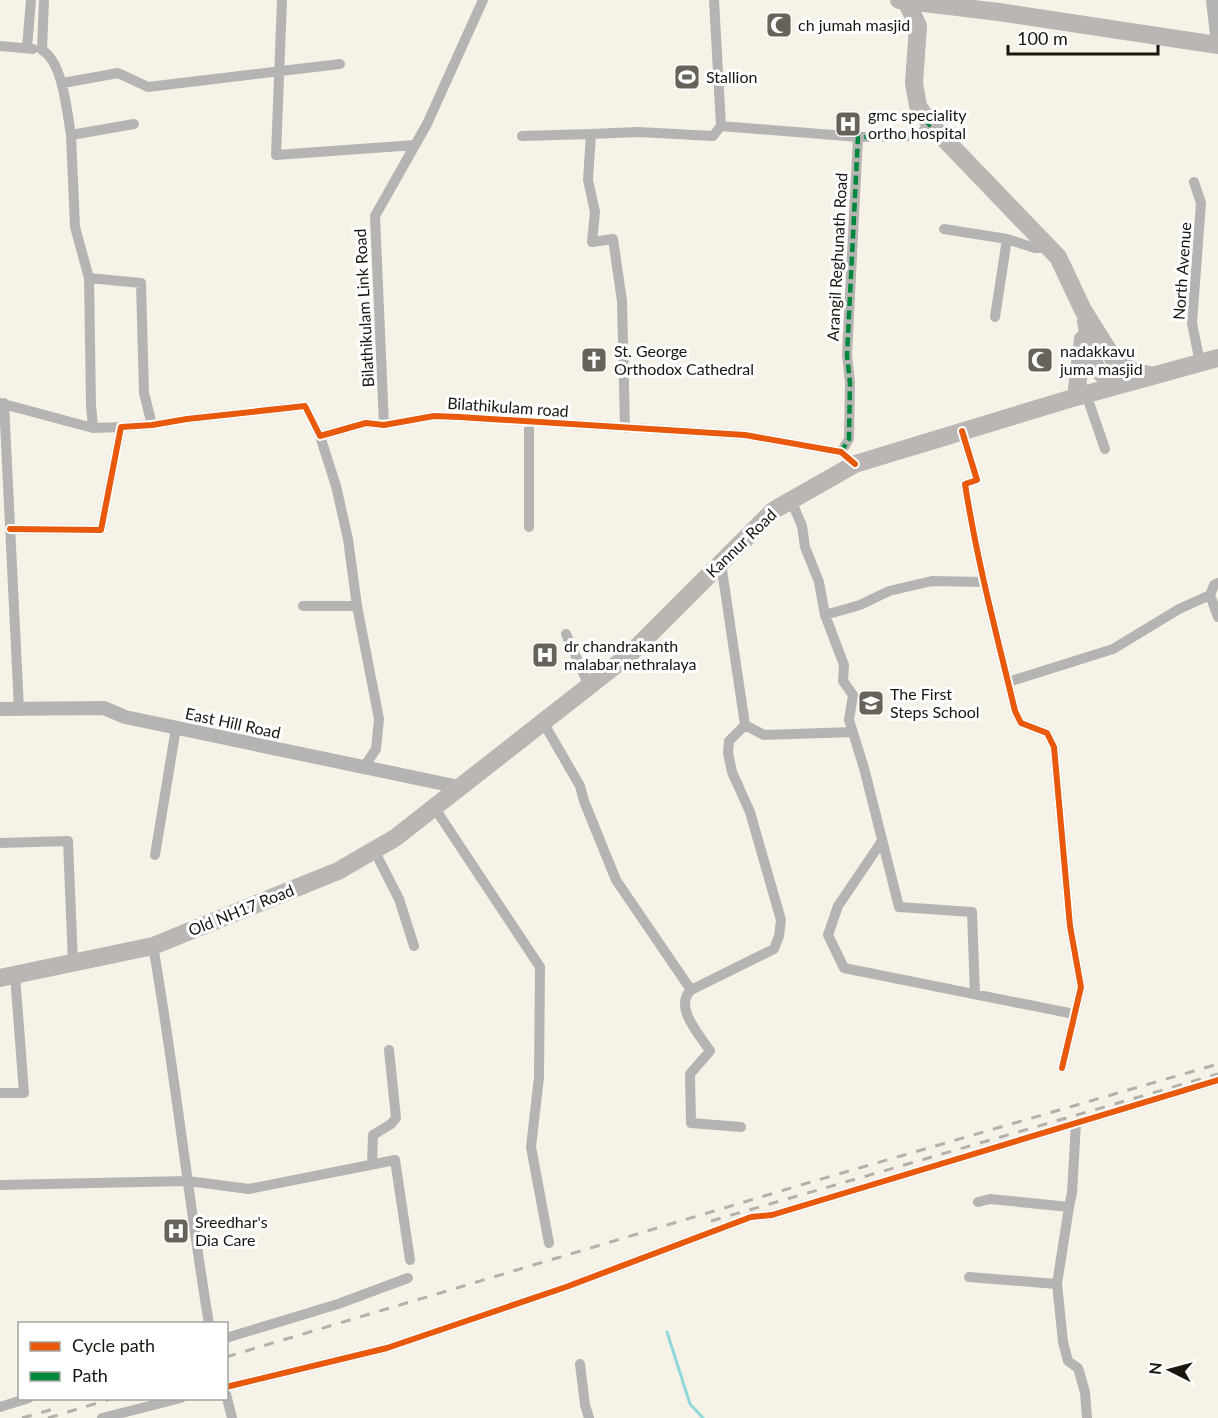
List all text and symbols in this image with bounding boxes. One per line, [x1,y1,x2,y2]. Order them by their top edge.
mosque icon: ch jumah masjid [764,10,794,40]
place label: ch jumah masjid [798,15,910,34]
scale bar [1008,18,1158,56]
text: 100 m [1017,27,1068,49]
sports icon: Stallion [672,62,702,92]
place label: Stallion [706,67,757,86]
place label: gmc speciality ortho hospital [868,105,967,142]
hospital icon: gmc speciality ortho hospital [833,109,863,139]
street label: Arangil Reghunath Road [823,172,850,342]
street label: North Avenue [1169,221,1194,321]
street label: Bilathikulam Link Road [350,228,377,388]
place label: St. George Orthodox Cathedral [614,341,754,378]
place label: nadakkavu juma masjid [1059,341,1143,378]
church icon: St. George Orthodox Cathedral [579,345,609,375]
mosque icon: nadakkavu juma masjid [1025,345,1055,375]
street label: Bilathikulam road [447,393,569,420]
street label: Kannur Road [702,504,780,581]
place label: dr chandrakanth malabar nethralaya [564,636,697,673]
hospital icon: dr chandrakanth malabar nethralaya [530,640,560,670]
place label: The First Steps School [890,684,980,721]
school or university icon: The First Steps School [856,688,886,718]
street label: East Hill Road [184,703,282,742]
street label: Old NH17 Road [185,880,296,939]
place label: Sreedhar's Dia Care [195,1212,268,1249]
hospital icon: Sreedhar's Dia Care [161,1216,191,1246]
legend [18,1322,228,1400]
text: Cycle path [72,1334,155,1356]
north arrow [1140,1340,1200,1400]
text: N [1144,1361,1165,1376]
text: Path [72,1364,108,1386]

